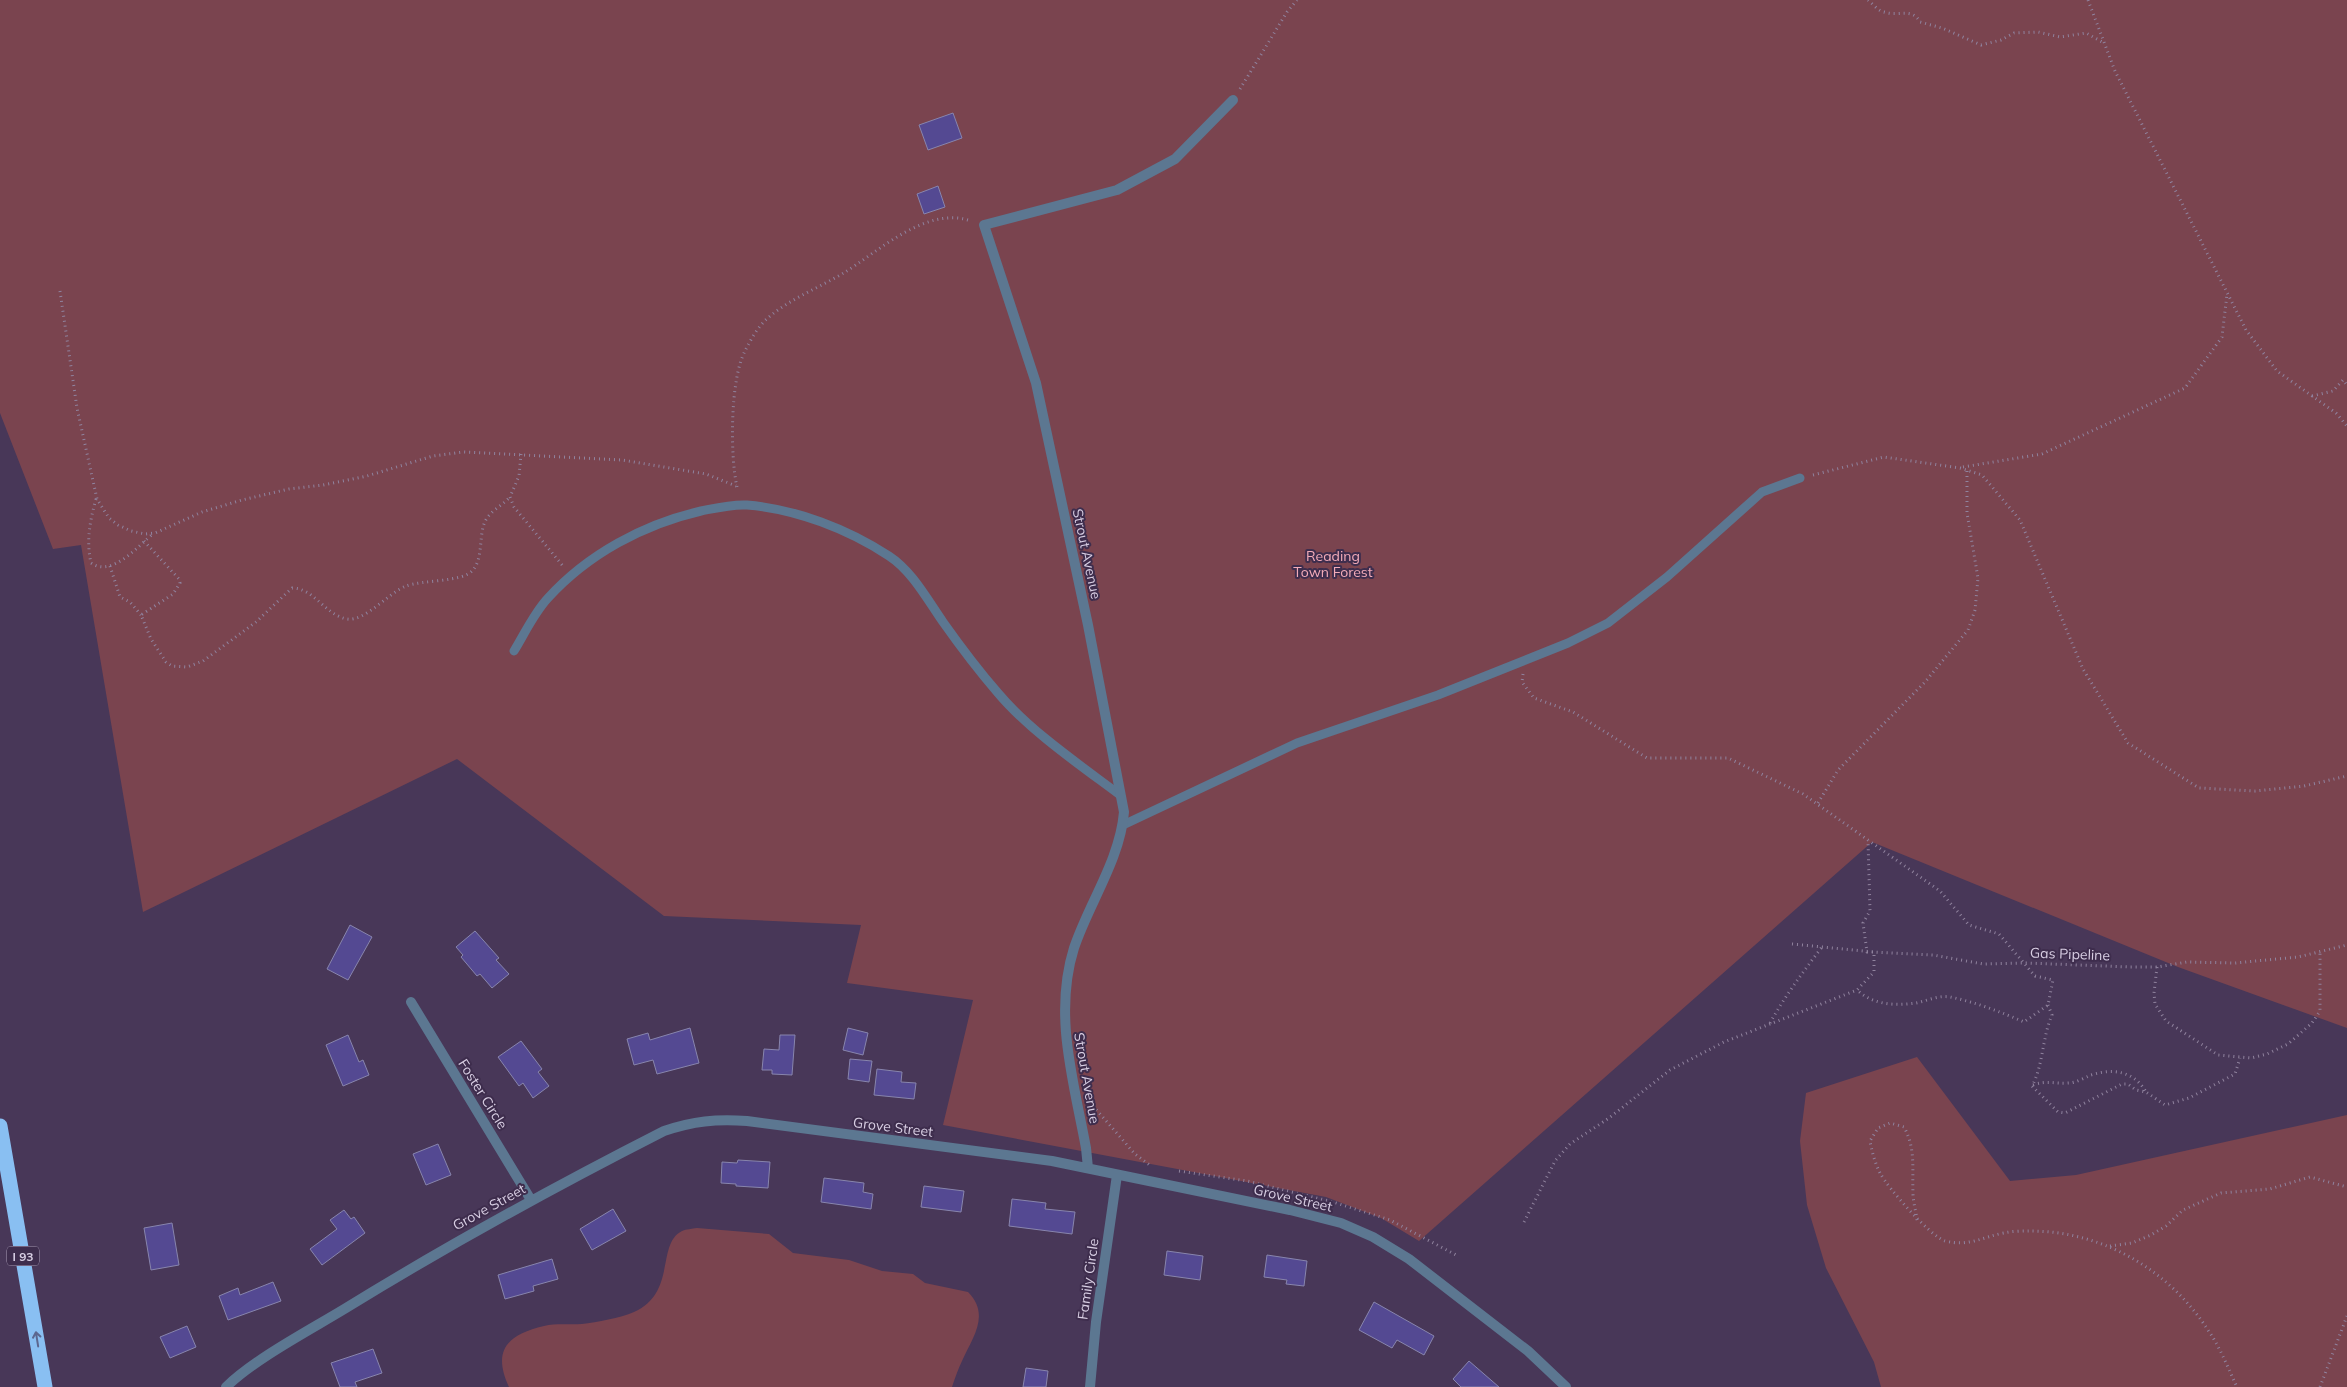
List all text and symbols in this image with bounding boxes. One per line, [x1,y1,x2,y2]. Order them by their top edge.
street label: Strout Avenue [1069,507,1105,601]
park label: Reading Town Forest [1293,547,1373,581]
street label: Gas Pipeline [2030,944,2110,964]
street label: Strout Avenue [1070,1031,1104,1125]
street label: Foster Circle [454,1056,512,1132]
street label: Grove Street [852,1113,934,1141]
street label: Grove Street [449,1180,529,1234]
street label: Grove Street [1252,1180,1334,1216]
street label: Family Circle [1073,1237,1103,1321]
road number: I 93 [7,1246,39,1266]
one-way arrow [32,1331,42,1347]

